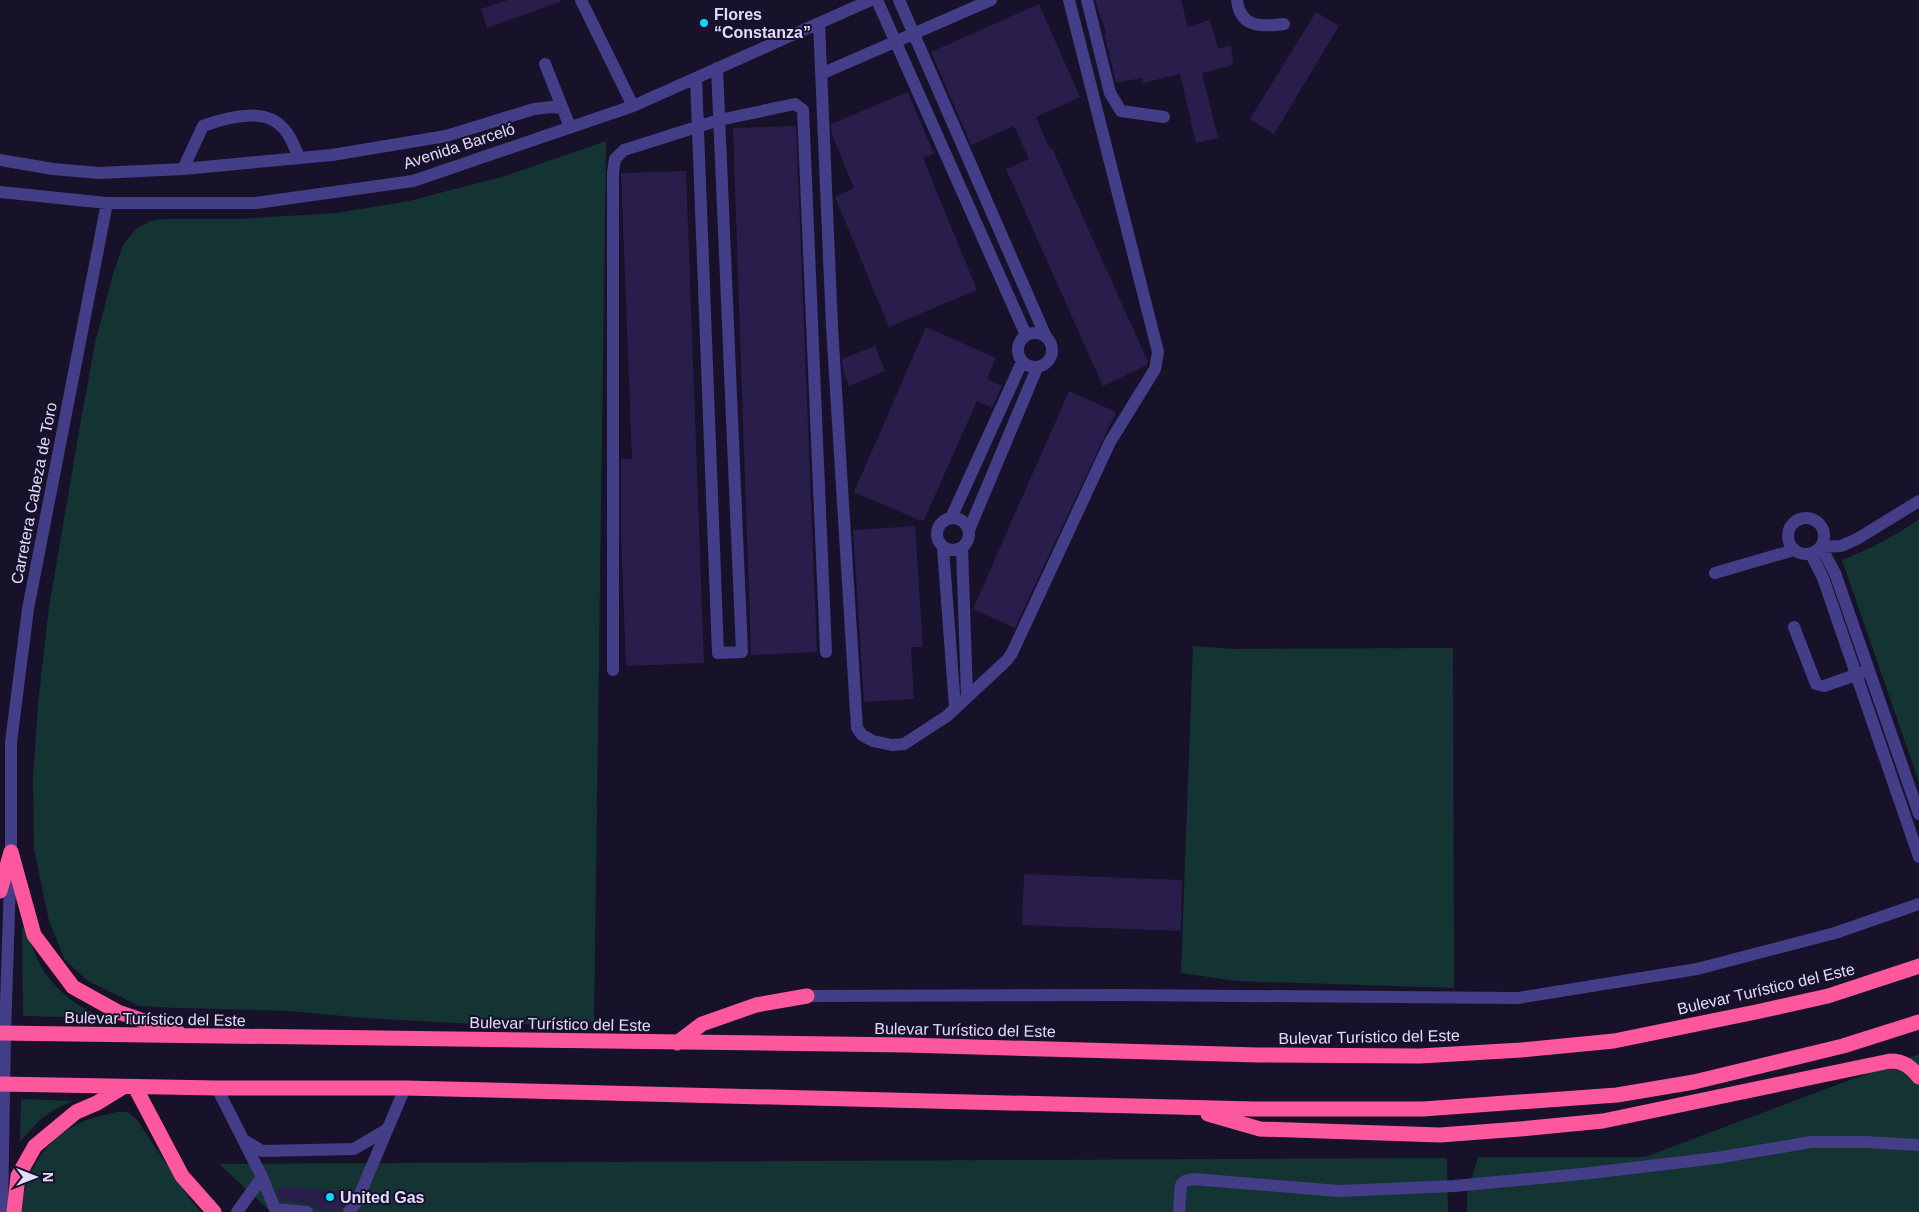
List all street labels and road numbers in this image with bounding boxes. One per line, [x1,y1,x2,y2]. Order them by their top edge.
street label: Avenida Barceló [401,120,517,172]
street label: Carretera Cabeza de Toro [8,401,60,585]
street label: Bulevar Turístico del Este [1676,960,1856,1018]
street label: Bulevar Turístico del Este [64,1009,246,1029]
street label: Bulevar Turístico del Este [469,1014,651,1034]
street label: Bulevar Turístico del Este [874,1020,1056,1040]
street label: Bulevar Turístico del Este [1278,1027,1460,1047]

